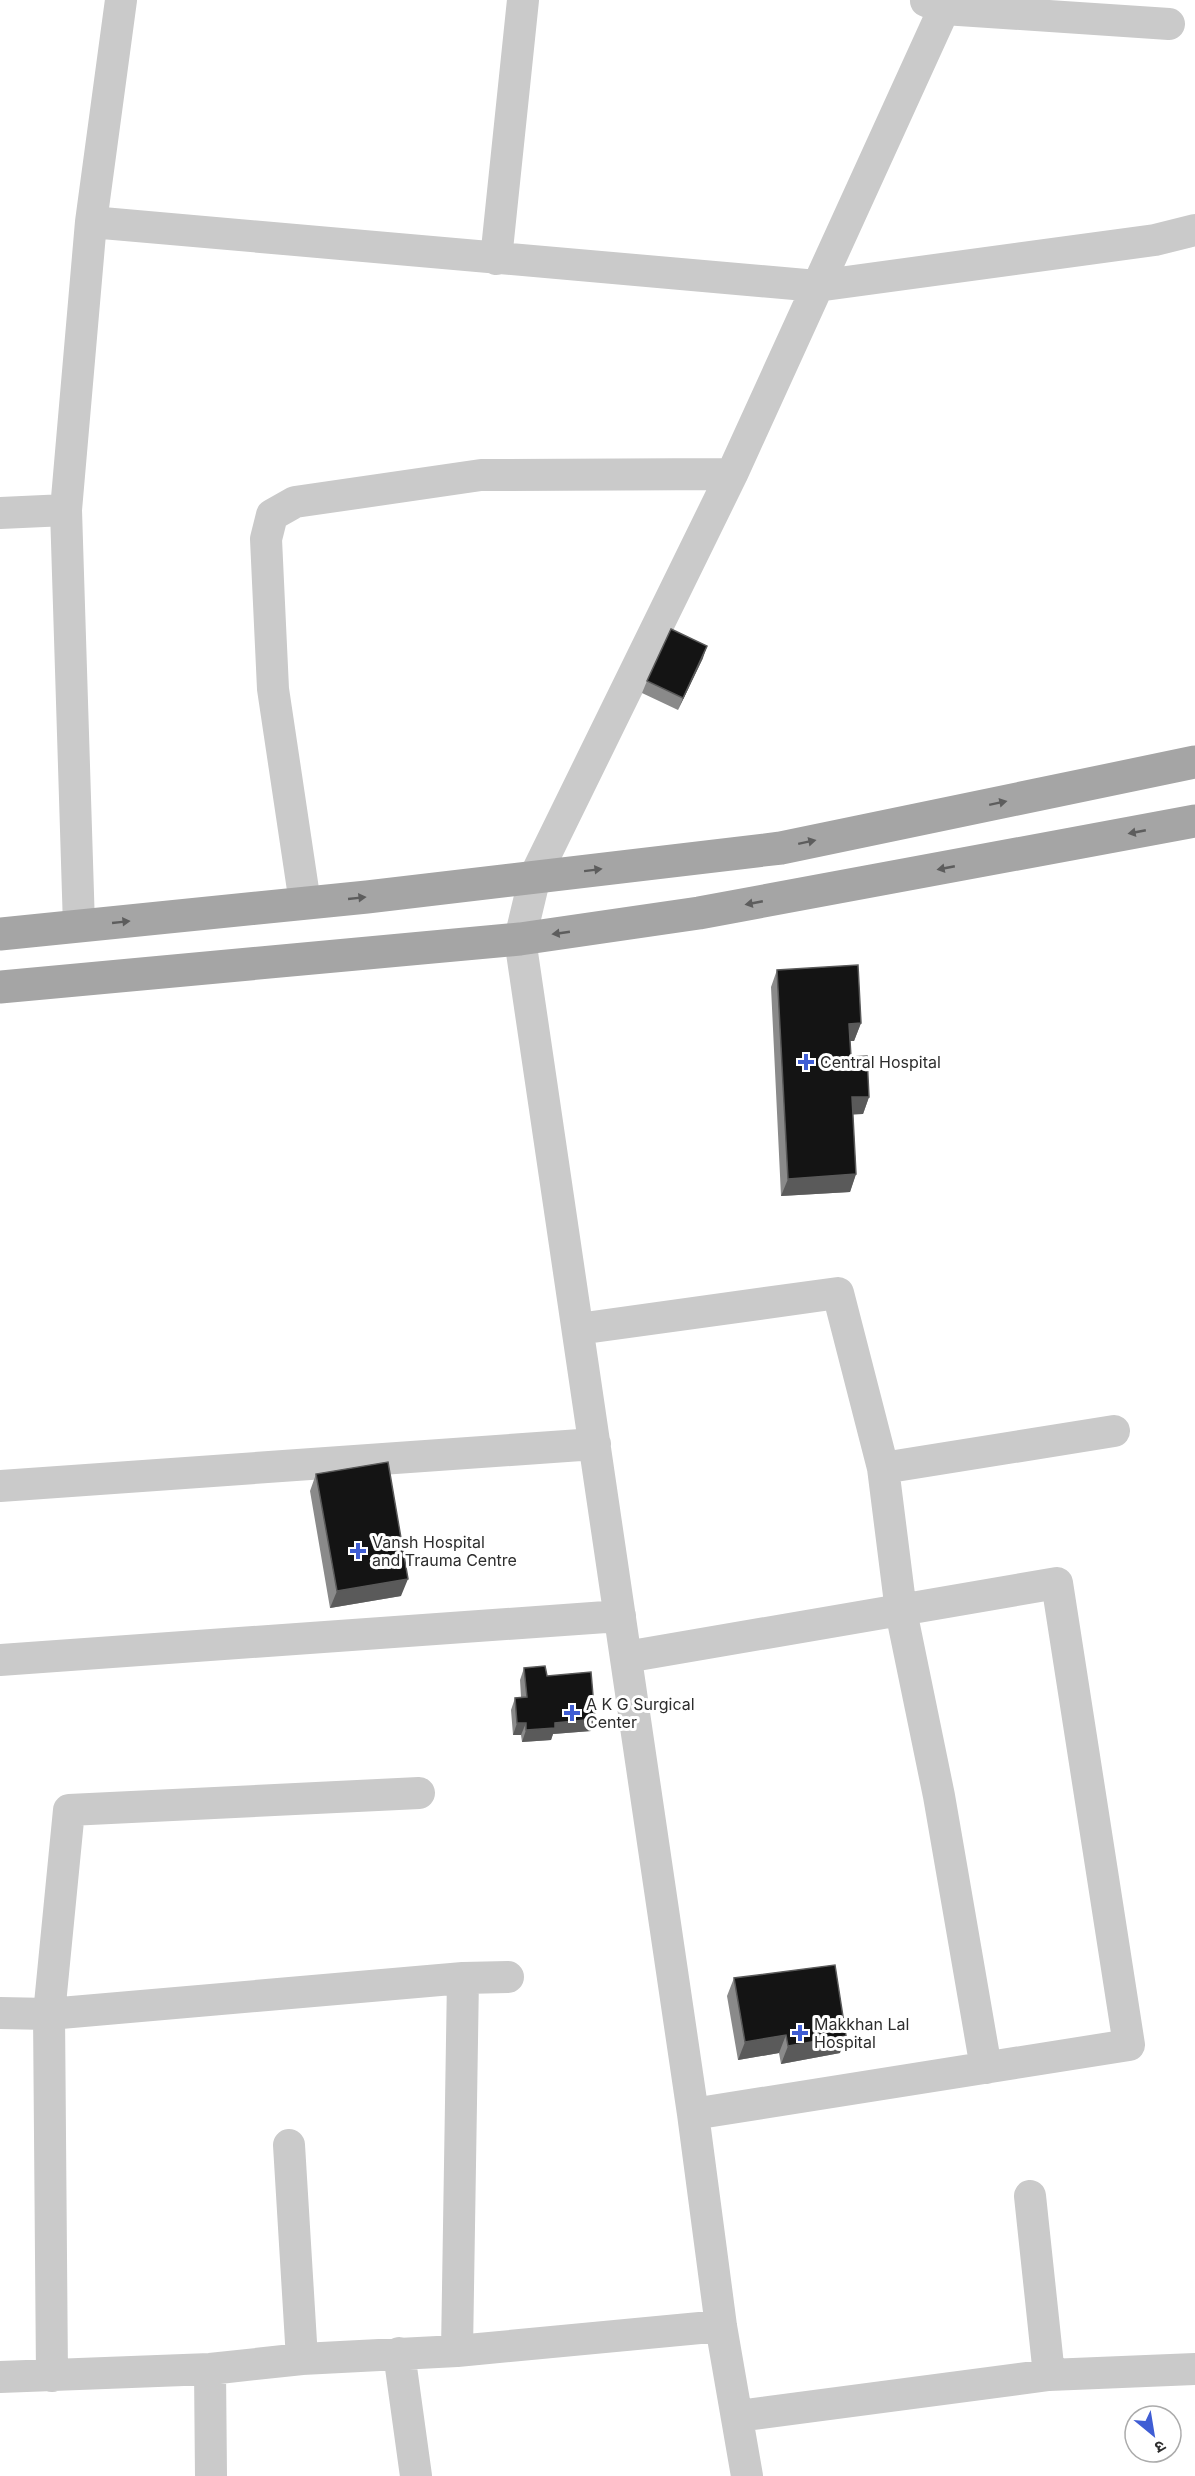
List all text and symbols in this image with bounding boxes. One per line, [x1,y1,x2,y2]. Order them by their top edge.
one-way arrow [989,797,1007,807]
one-way arrow [1128,828,1147,837]
one-way arrow [798,837,817,846]
one-way arrow [936,863,955,872]
one-way arrow [584,865,603,874]
one-way arrow [347,893,366,903]
one-way arrow [744,899,763,908]
one-way arrow [111,917,130,927]
one-way arrow [552,929,571,938]
place label: Central Hospital [820,1052,941,1072]
marker: Central Hospital [797,1053,815,1071]
place label: Vansh Hospital and Trauma Centre [372,1532,517,1570]
marker: Vansh Hospital and Trauma Centre [349,1542,367,1560]
place label: A K G Surgical Center [586,1694,695,1732]
marker: A K G Surgical Center [563,1704,581,1722]
place label: Makkhan Lal Hospital [814,2014,909,2052]
marker: Makkhan Lal Hospital [791,2024,809,2042]
north arrow [1123,2404,1183,2464]
text: उ [1151,2436,1170,2458]

